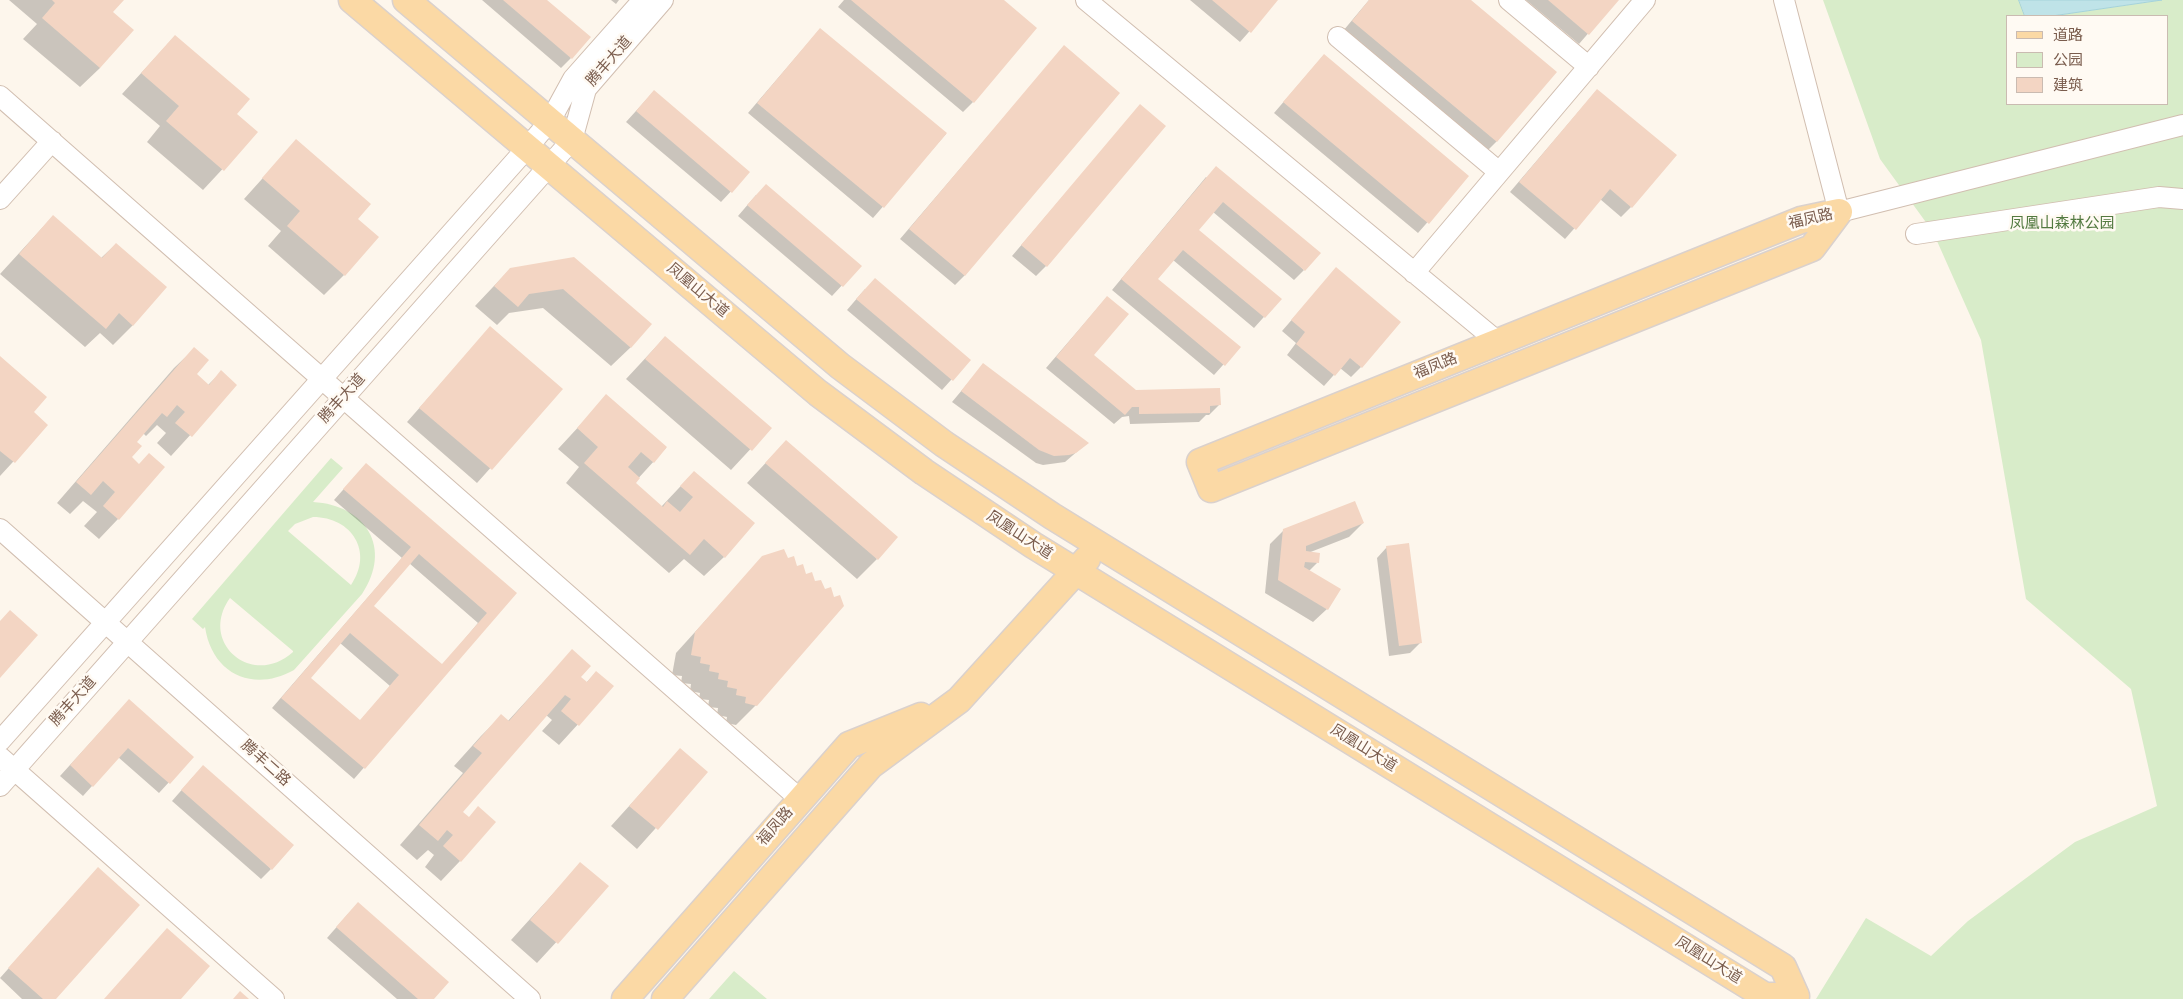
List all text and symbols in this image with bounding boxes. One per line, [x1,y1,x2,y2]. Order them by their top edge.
legend [2006,15,2168,105]
text: 道路 [2053,25,2083,46]
street label: 腾丰大道 [584,33,636,91]
text: 公园 [2053,50,2083,71]
text: 建筑 [2053,75,2083,96]
street label: 福凤路 [1787,206,1835,234]
park label: 凤凰山森林公园 [2010,216,2114,234]
street label: 凤凰山大道 [662,260,732,322]
street label: 福凤路 [1412,350,1460,384]
street label: 腾丰大道 [316,371,370,427]
street label: 凤凰山大道 [983,508,1055,564]
street label: 腾丰大道 [47,674,101,730]
street label: 凤凰山大道 [1326,721,1400,777]
street label: 腾丰二路 [237,737,293,791]
street label: 福凤路 [754,804,798,850]
street label: 凤凰山大道 [1671,933,1745,989]

